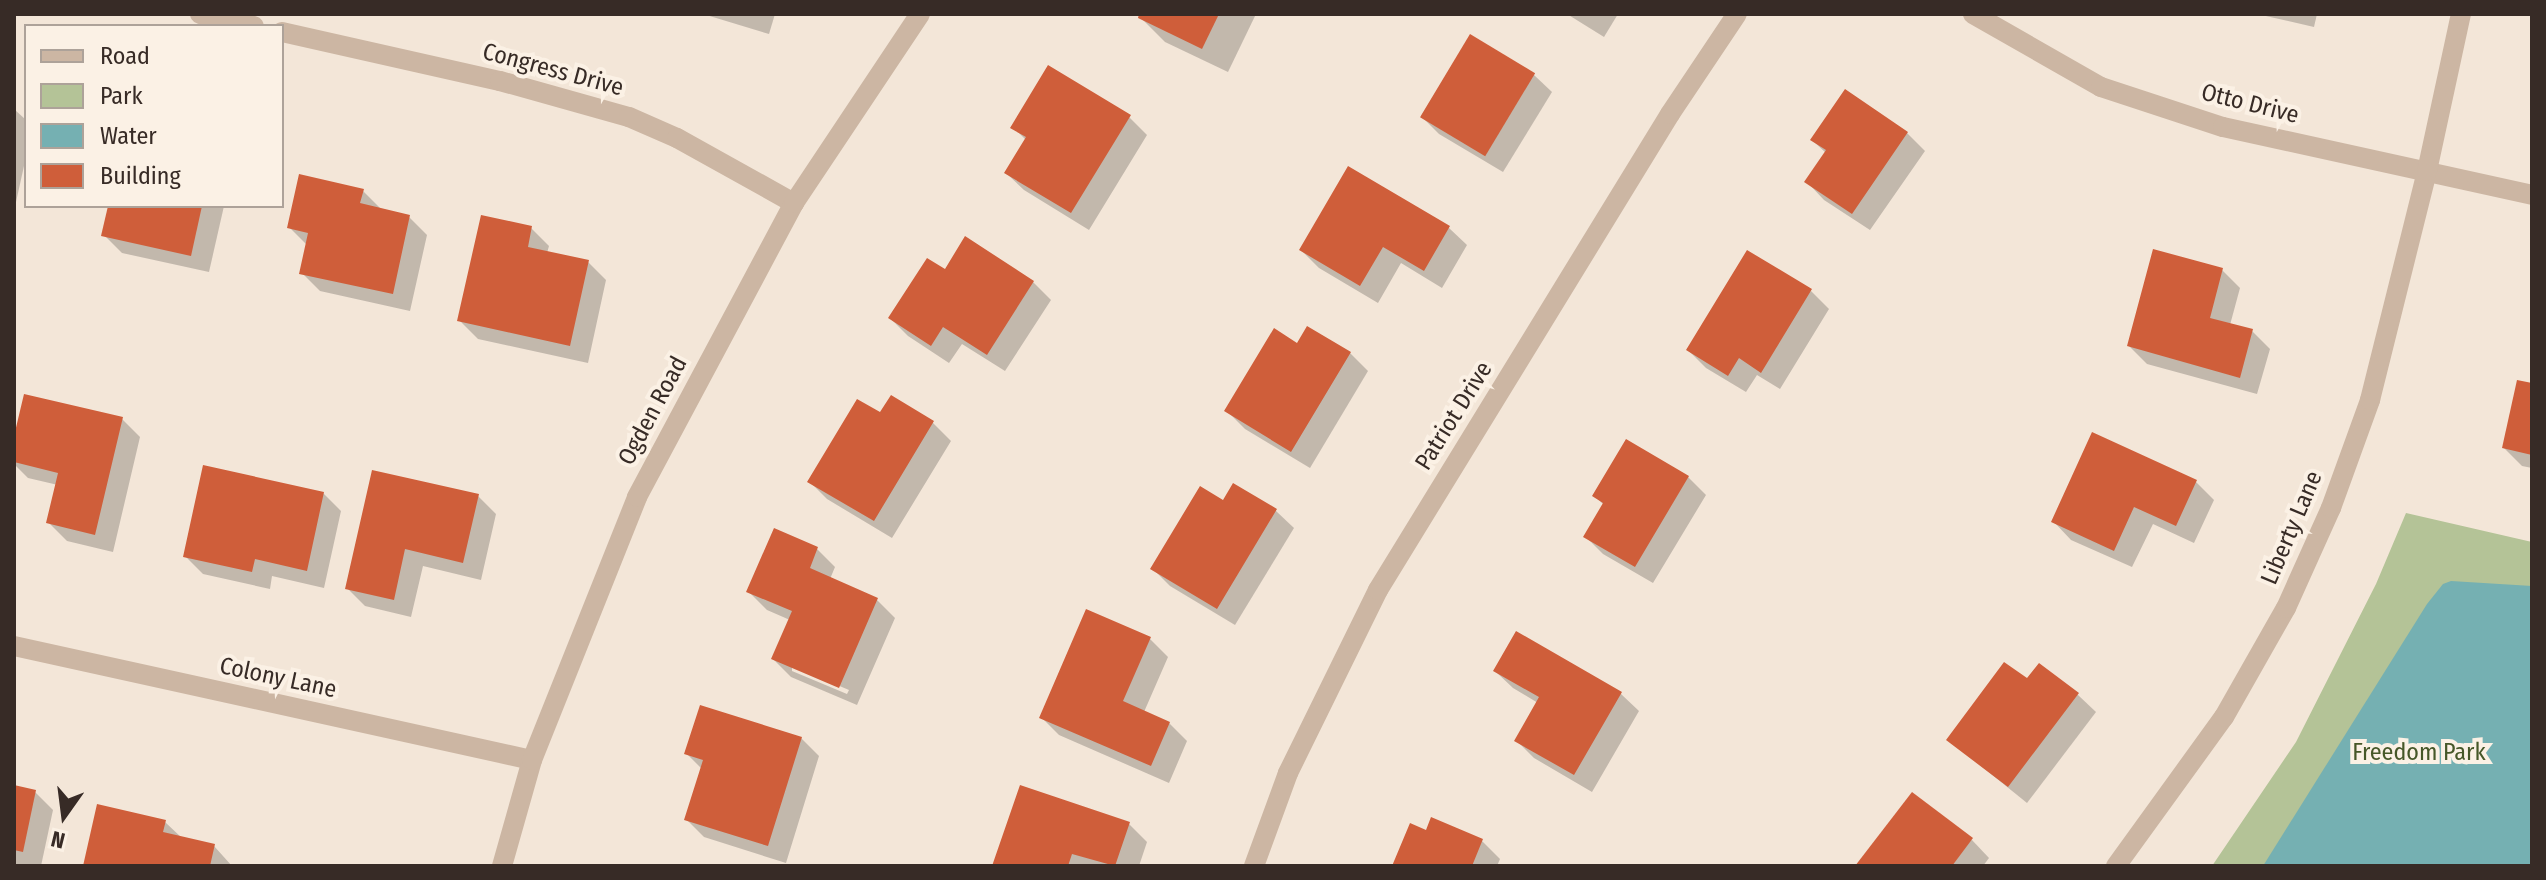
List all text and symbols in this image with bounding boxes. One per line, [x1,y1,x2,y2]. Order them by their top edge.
legend [24,24,284,208]
street label: Congress Drive [479,37,627,103]
text: Road [100,42,150,70]
street label: Otto Drive [2198,78,2302,130]
text: Park [100,82,143,110]
text: Water [100,122,157,150]
text: Building [100,162,181,190]
street label: Ogden Road [612,352,694,470]
street label: Patriot Drive [1409,357,1499,475]
street label: Liberty Lane [2255,467,2329,589]
street label: Colony Lane [217,652,339,704]
park label: Freedom Park [2352,739,2486,767]
north arrow [24,776,104,856]
text: N [48,825,68,854]

